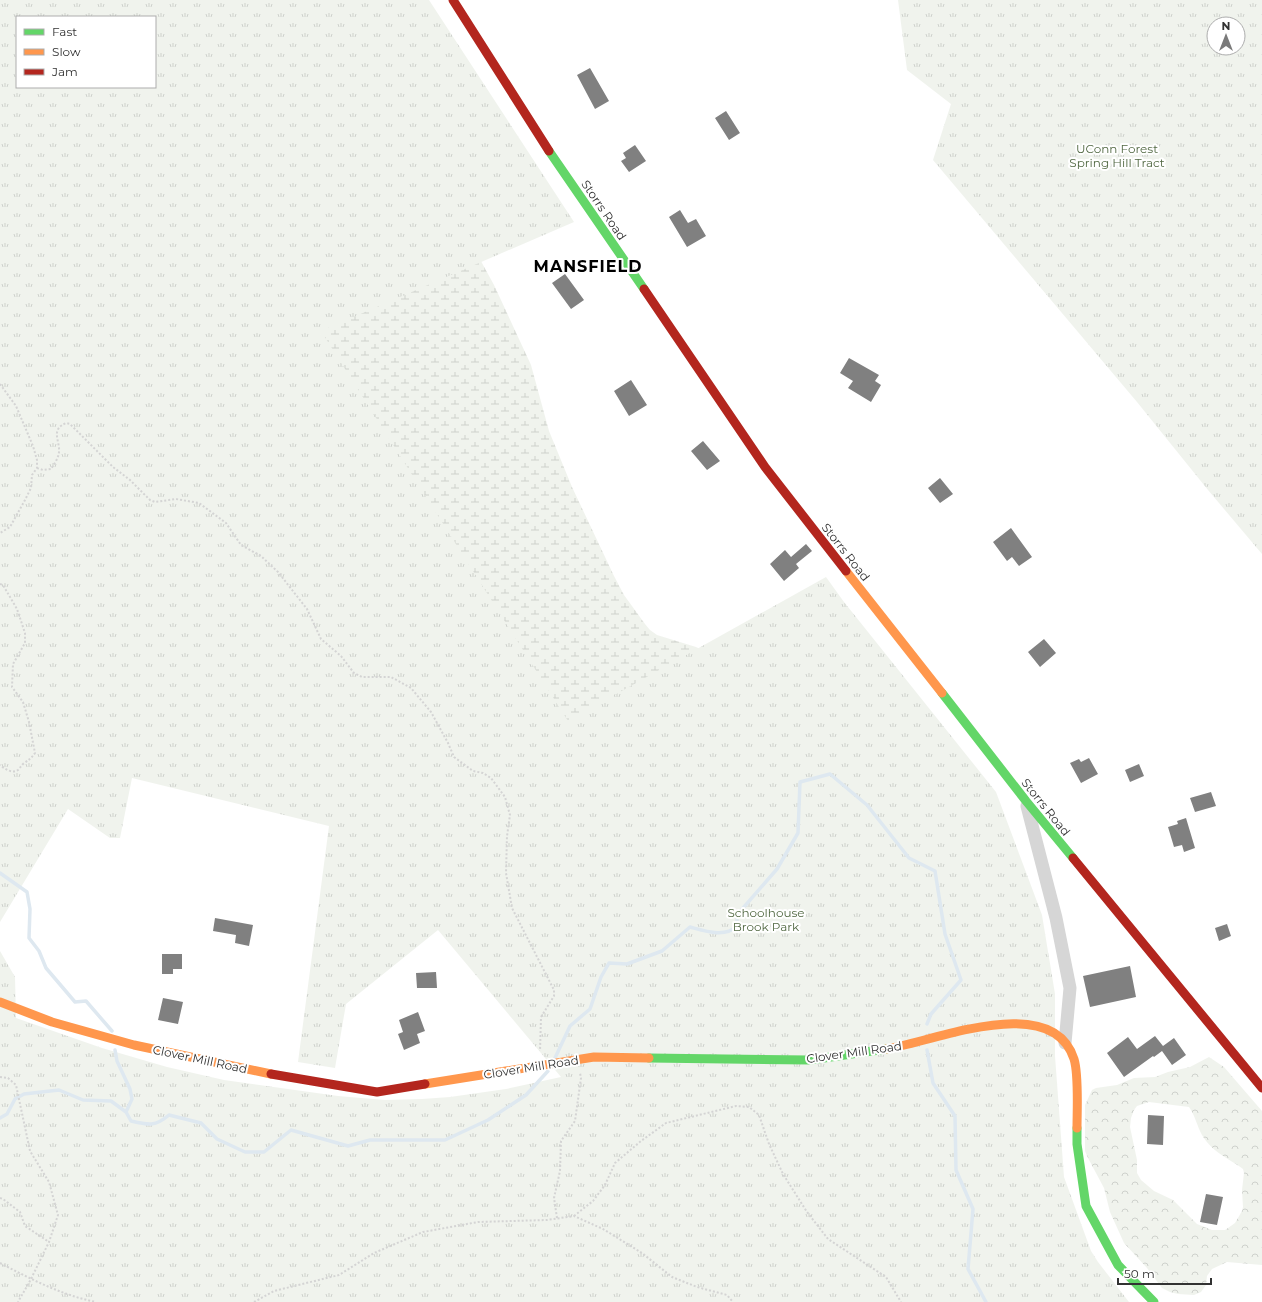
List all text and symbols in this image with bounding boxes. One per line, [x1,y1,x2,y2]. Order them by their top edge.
legend [16,16,156,88]
north arrow [1206,16,1246,56]
text: N [1222,19,1230,33]
text: Fast [52,24,77,39]
text: Slow [52,44,81,59]
text: Jam [51,64,78,79]
park label: UConn Forest Spring Hill Tract [1069,141,1165,170]
street label: Storrs Road [578,177,630,243]
district label: MANSFIELD [534,257,642,276]
street label: Storrs Road [819,520,873,584]
street label: Storrs Road [1018,775,1074,839]
park label: Schoolhouse Brook Park [727,905,805,934]
street label: Clover Mill Road [805,1038,903,1066]
street label: Clover Mill Road [151,1042,249,1076]
street label: Clover Mill Road [482,1052,580,1082]
scale bar [1118,1260,1211,1286]
text: 50 m [1124,1266,1155,1281]

